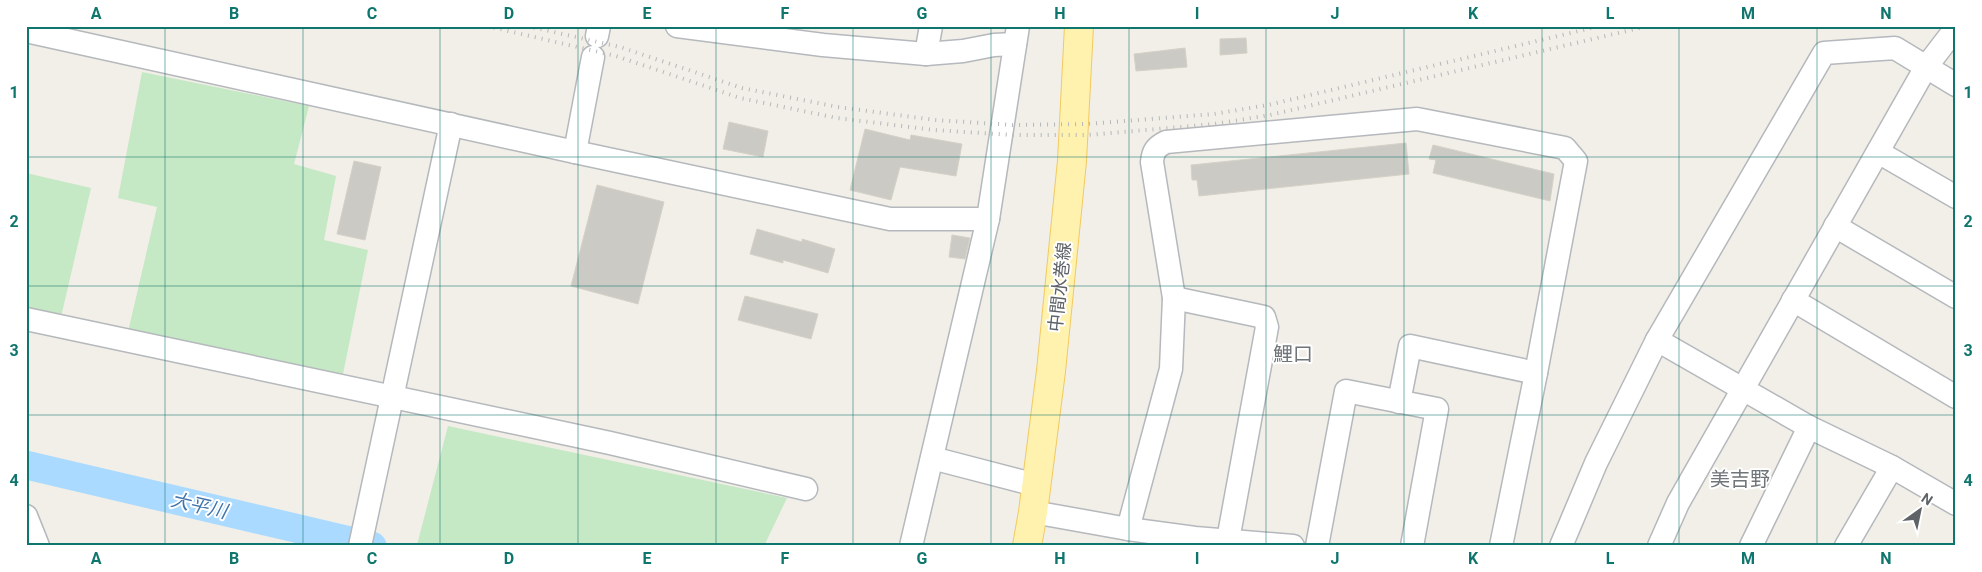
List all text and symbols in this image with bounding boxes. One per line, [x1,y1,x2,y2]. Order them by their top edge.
text: A [91,4,102,23]
text: B [229,4,239,23]
text: C [367,4,377,23]
text: D [504,4,514,23]
text: E [643,4,652,23]
text: F [781,4,790,23]
text: G [917,4,928,23]
text: H [1054,4,1066,23]
text: I [1195,4,1199,23]
text: J [1331,4,1339,23]
text: K [1468,4,1479,23]
text: L [1606,4,1615,23]
text: M [1741,4,1755,23]
text: N [1880,4,1892,23]
text: 1 [9,83,19,102]
text: 1 [1963,83,1973,102]
text: 2 [9,212,19,231]
text: 2 [1963,212,1973,231]
street label: 中間水巻線 [1044,241,1075,333]
text: 3 [9,341,19,360]
text: 3 [1963,341,1973,360]
district label: 鯉口 [1273,342,1313,366]
district label: 美吉野 [1710,467,1770,491]
text: 4 [9,471,19,490]
text: 4 [1963,471,1973,490]
north arrow [1894,484,1944,534]
water label: 大平川 [169,488,231,524]
text: N [1919,490,1936,509]
text: A [91,549,102,568]
text: B [229,549,239,568]
text: C [367,549,377,568]
text: D [504,549,514,568]
text: E [643,549,652,568]
text: F [781,549,790,568]
text: G [917,549,928,568]
text: H [1054,549,1066,568]
text: I [1195,549,1199,568]
text: J [1331,549,1339,568]
text: K [1468,549,1479,568]
text: L [1606,549,1615,568]
text: M [1741,549,1755,568]
text: N [1880,549,1892,568]

